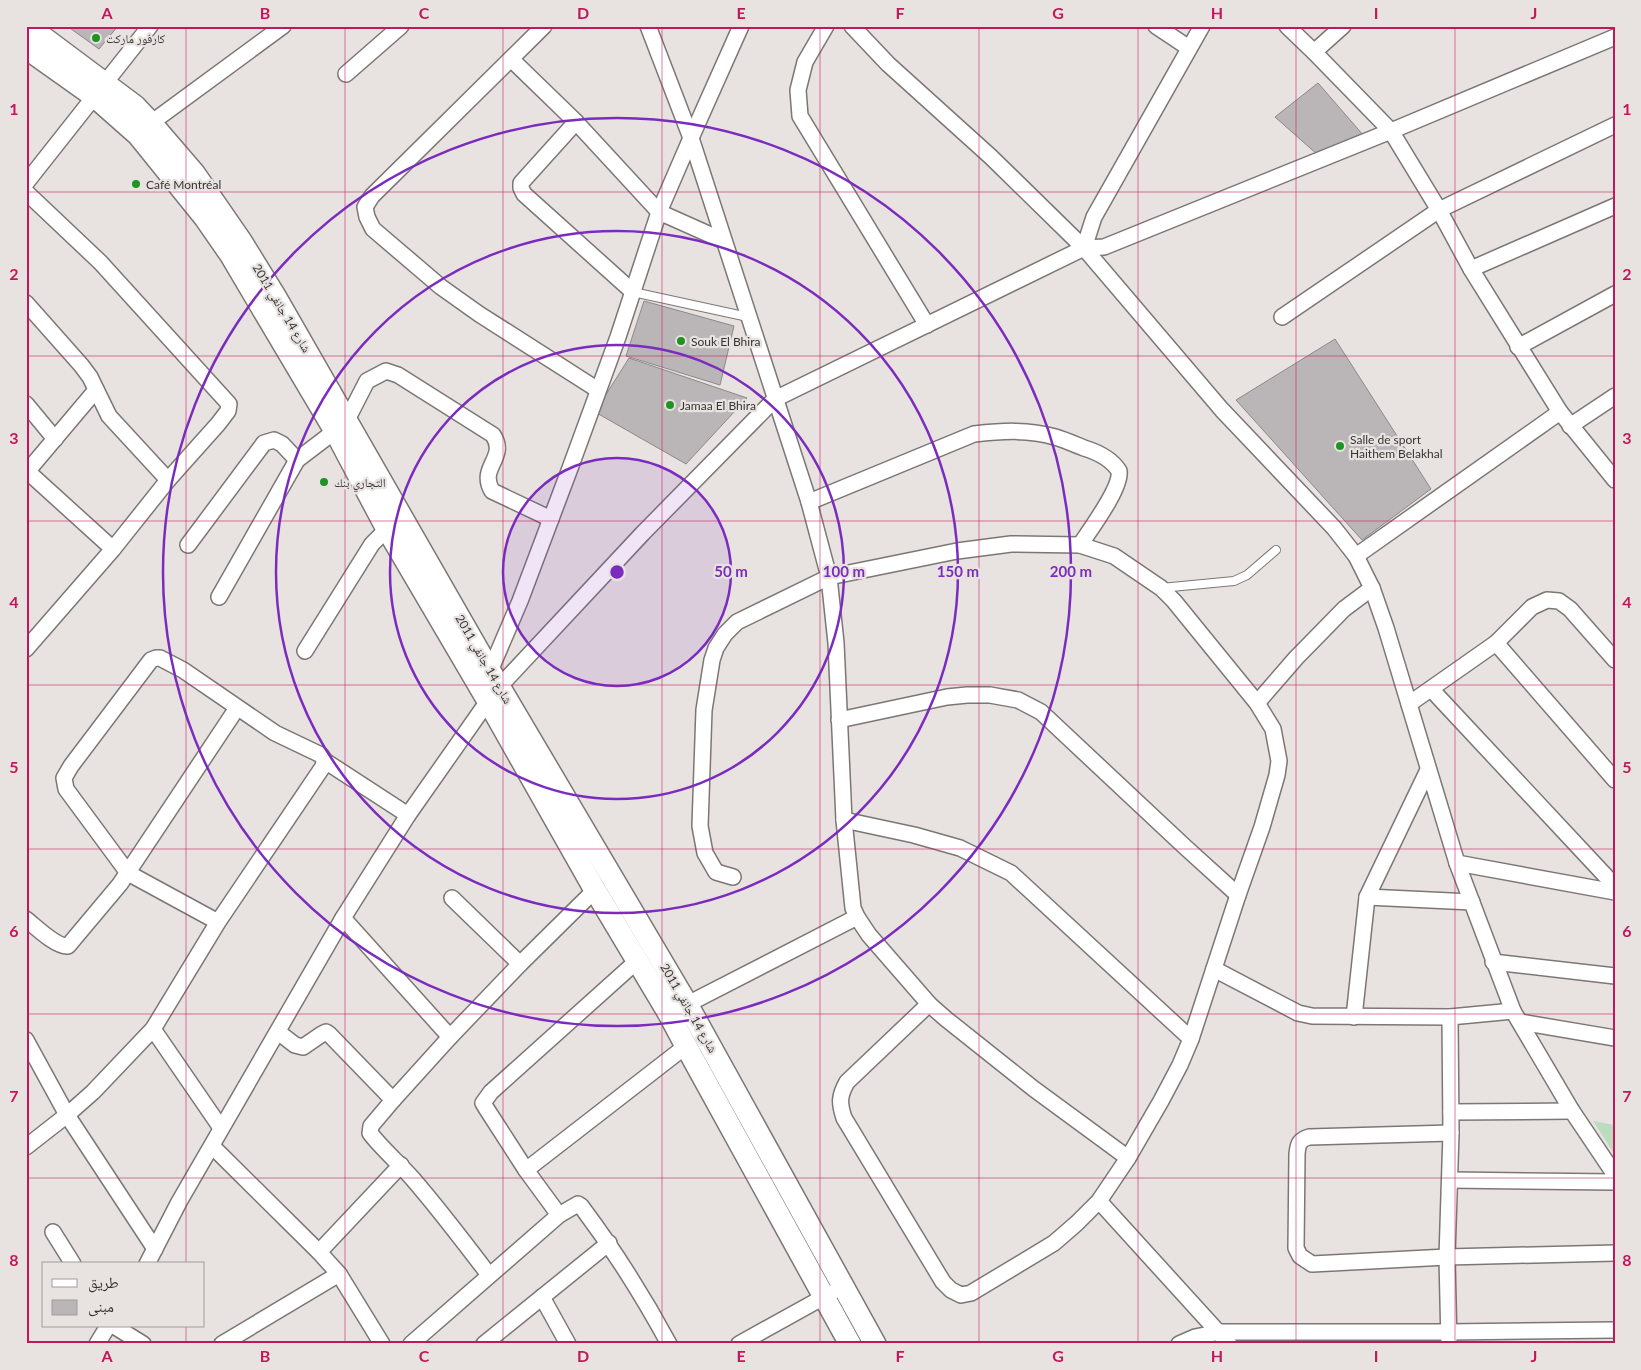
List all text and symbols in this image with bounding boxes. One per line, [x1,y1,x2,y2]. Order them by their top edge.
text: A [100,3,113,22]
text: B [260,3,270,22]
text: C [419,3,430,22]
text: D [577,3,589,22]
text: E [736,3,746,22]
text: F [895,3,905,22]
text: G [1052,3,1064,22]
text: H [1211,3,1223,22]
text: I [1374,3,1378,22]
text: J [1531,3,1537,22]
place label: كارفور ماركت [106,31,165,46]
marker: كارفور ماركت [90,32,102,44]
text: 1 [9,99,19,118]
text: 1 [1622,99,1632,118]
place label: Café Montréal [146,177,221,192]
marker: Café Montréal [130,178,142,190]
street label: شارع 14 جانفي 2011 [247,261,314,357]
text: 2 [9,264,19,283]
text: 2 [1622,264,1632,283]
place label: Souk El Bhira [691,334,760,349]
marker: Souk El Bhira [675,335,687,347]
place label: Jamaa El Bhira [680,398,756,413]
marker: Jamaa El Bhira [664,399,676,411]
text: 3 [9,428,19,447]
text: 3 [1622,428,1632,447]
place label: Salle de sport Haithem Belakhal [1350,432,1443,461]
marker: Salle de sport Haithem Belakhal [1334,440,1346,452]
place label: التجاري بنك [334,475,386,493]
marker: التجاري بنك [318,476,330,488]
text: 50 m [714,562,748,580]
text: 100 m [823,562,865,580]
text: 150 m [937,562,979,580]
text: 200 m [1050,562,1092,580]
centre of rings [608,563,626,581]
text: 4 [9,592,19,611]
text: 4 [1622,592,1632,611]
street label: شارع 14 جانفي 2011 [450,612,516,708]
text: 5 [9,757,19,776]
text: 5 [1622,757,1632,776]
text: 6 [9,921,19,940]
text: 6 [1622,921,1632,940]
street label: شارع 14 جانفي 2011 [655,961,721,1057]
text: 7 [9,1086,19,1105]
text: 7 [1622,1086,1632,1105]
text: 8 [9,1250,19,1269]
text: 8 [1622,1250,1632,1269]
legend [42,1262,205,1328]
text: طريق [88,1273,119,1293]
text: مبنى [88,1297,114,1317]
text: A [100,1346,113,1365]
text: B [260,1346,270,1365]
text: C [419,1346,430,1365]
text: D [577,1346,589,1365]
text: E [736,1346,746,1365]
text: F [895,1346,905,1365]
text: G [1052,1346,1064,1365]
text: H [1211,1346,1223,1365]
text: I [1374,1346,1378,1365]
text: J [1531,1346,1537,1365]

